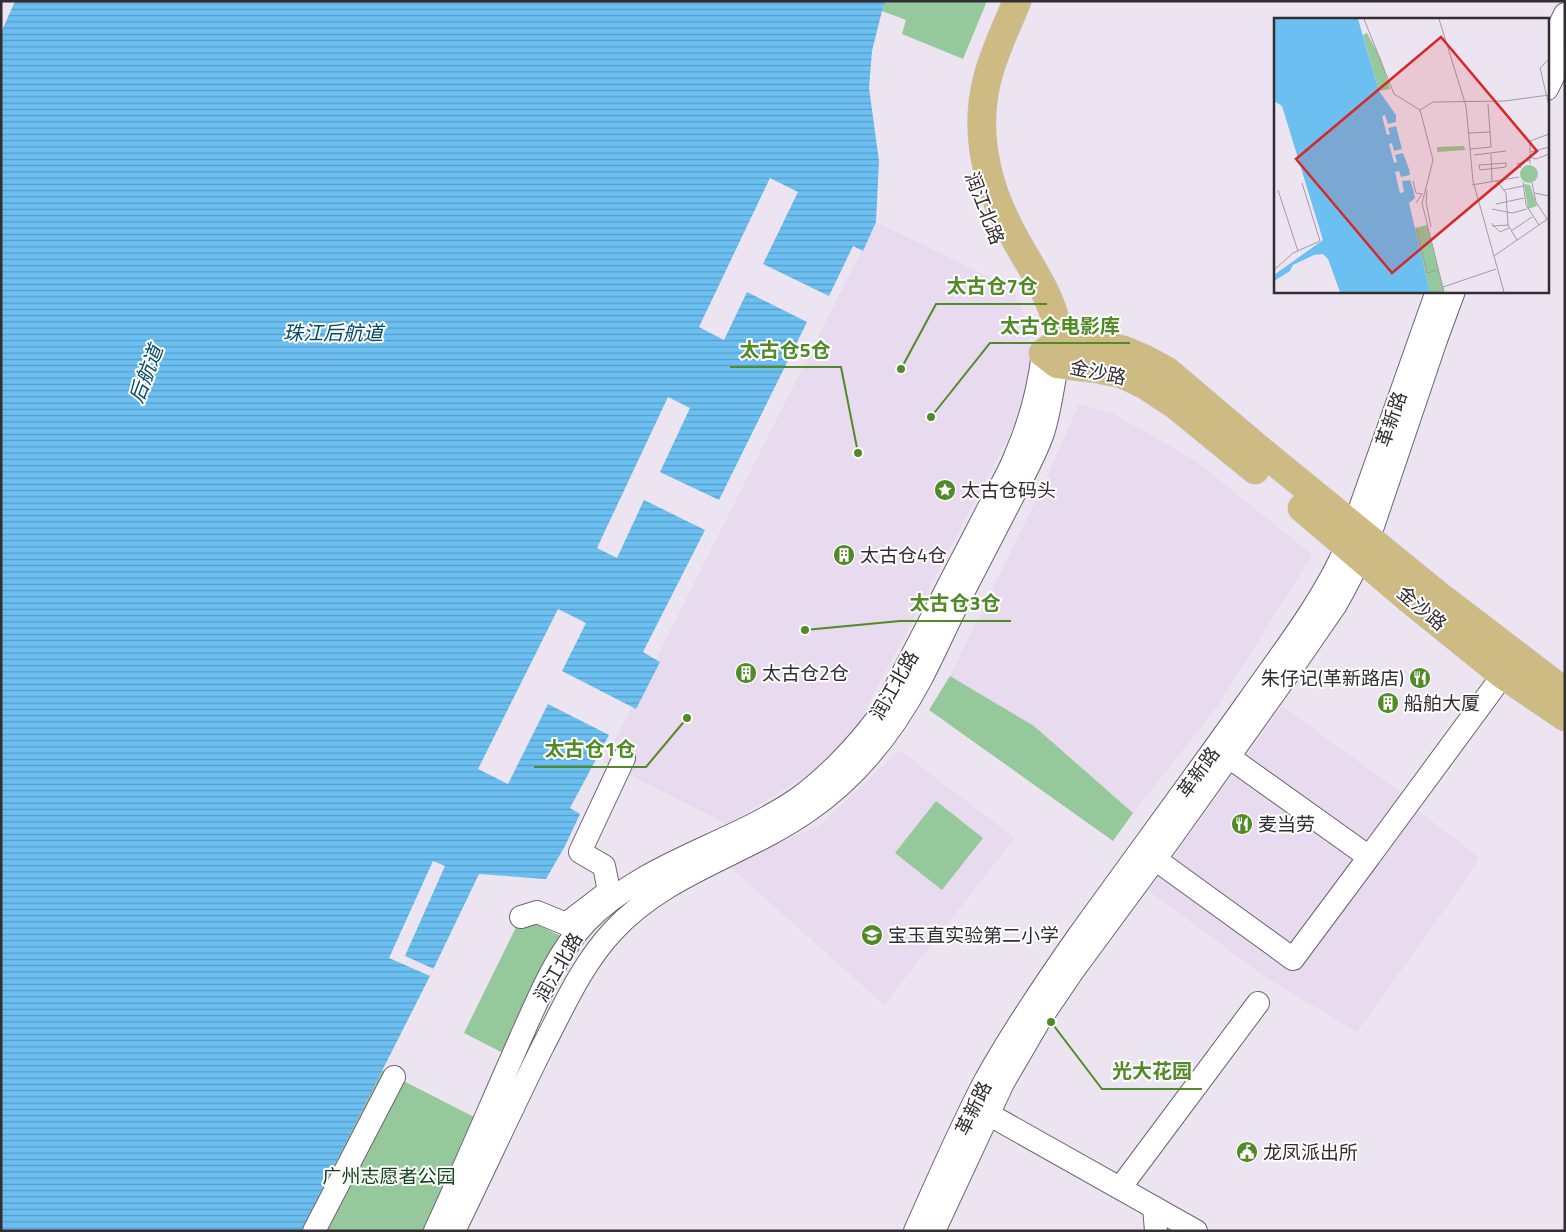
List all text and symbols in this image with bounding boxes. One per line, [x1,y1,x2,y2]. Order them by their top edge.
inset map [1274,18,1548,292]
street label: 润江北路 [958,167,1013,249]
callout: 太古仓7仓 [936,269,1047,304]
text: 太古仓7仓 [946,270,1038,301]
callout: 太古仓电影库 [990,308,1130,343]
text: 太古仓电影库 [1000,310,1120,341]
water label: 珠江后航道 [283,317,386,348]
callout: 太古仓5仓 [730,332,841,367]
text: 太古仓5仓 [739,334,831,365]
water label: 后航道 [120,337,172,407]
street label: 金沙路 [1067,351,1129,392]
street label: 革新路 [1368,387,1414,451]
place label: 太古仓码头 [961,475,1056,504]
place icon: 太古仓码头 [933,478,957,502]
place label: 太古仓4仓 [860,540,947,569]
building icon: 太古仓4仓 [832,543,856,567]
street label: 金沙路 [1391,578,1453,637]
callout: 太古仓3仓 [900,586,1011,621]
text: 太古仓3仓 [909,587,1001,618]
street label: 润江北路 [862,645,925,725]
place label: 太古仓2仓 [762,658,849,687]
building icon: 太古仓2仓 [734,661,758,685]
place label: 朱仔记(革新路店) [1261,663,1404,692]
restaurant icon: 朱仔记(革新路店) [1408,666,1432,690]
place label: 船舶大厦 [1404,688,1480,717]
building icon: 船舶大厦 [1376,691,1400,715]
callout: 太古仓1仓 [534,732,646,767]
text: 太古仓1仓 [544,733,636,764]
street label: 革新路 [1169,740,1226,803]
place label: 麦当劳 [1258,809,1315,838]
restaurant icon: 麦当劳 [1230,812,1254,836]
place label: 宝玉直实验第二小学 [888,920,1059,949]
school or university icon: 宝玉直实验第二小学 [860,923,884,947]
street label: 润江北路 [526,927,589,1007]
callout: 光大花园 [1102,1054,1202,1089]
text: 光大花园 [1112,1055,1192,1086]
street label: 革新路 [947,1076,998,1140]
place label: 龙凤派出所 [1263,1137,1358,1166]
public building icon: 龙凤派出所 [1235,1140,1259,1164]
park label: 广州志愿者公园 [322,1161,456,1190]

